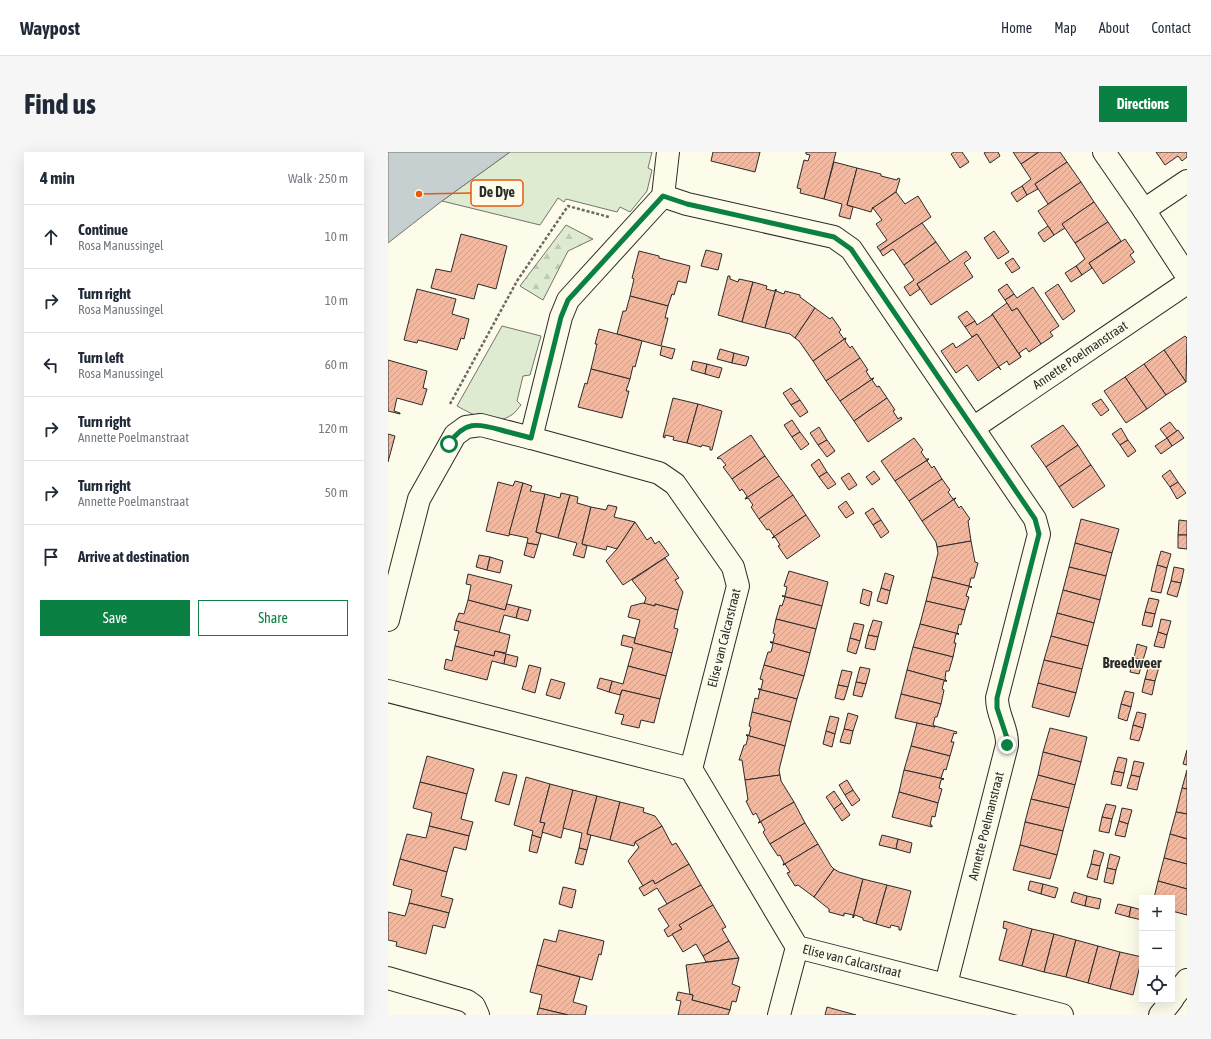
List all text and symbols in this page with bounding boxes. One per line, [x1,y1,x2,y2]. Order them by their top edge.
text: Waypost [20,17,80,39]
text: Home [1001,20,1032,36]
text: Map [1054,20,1077,36]
text: About [1099,20,1130,36]
text: Contact [1152,20,1191,36]
button: Directions [1099,86,1187,122]
text: Find us [24,88,96,120]
text: 4 min [40,168,75,188]
text: Walk · 250 m [288,171,348,186]
callout: De Dye [471,180,523,206]
text: De Dye [479,184,515,200]
text: Continue [78,221,128,238]
icon: ahead [40,226,62,248]
text: 10 m [325,229,348,244]
text: Rosa Manussingel [78,238,164,253]
text: Turn right [78,285,131,302]
icon: right [40,290,62,312]
text: 10 m [325,293,348,308]
text: Rosa Manussingel [78,302,164,317]
street label: Annette Poelmanstraat [1030,318,1130,392]
text: Turn left [78,349,124,366]
icon: left [40,354,62,376]
text: 60 m [325,357,348,372]
text: Rosa Manussingel [78,366,164,381]
text: Turn right [78,413,131,430]
icon: right [40,418,62,440]
text: 120 m [319,421,348,436]
text: Annette Poelmanstraat [78,430,189,445]
route start [440,435,458,453]
text: Turn right [78,477,131,494]
icon: right [40,482,62,504]
text: 50 m [325,485,348,500]
text: Annette Poelmanstraat [78,494,189,509]
icon: arrive [40,546,62,568]
text: Arrive at destination [78,548,189,565]
street label: Elise van Calcarstraat [704,587,744,689]
button: Save [40,600,190,636]
button: Share [198,600,348,636]
district label: Breedweer [1103,654,1162,671]
route end [998,736,1016,754]
street label: Annette Poelmanstraat [965,770,1007,882]
map controls [1139,895,1175,1003]
button: + [1139,895,1175,931]
button: − [1139,931,1175,967]
street label: Elise van Calcarstraat [801,941,903,981]
button: locate [1139,967,1175,1003]

